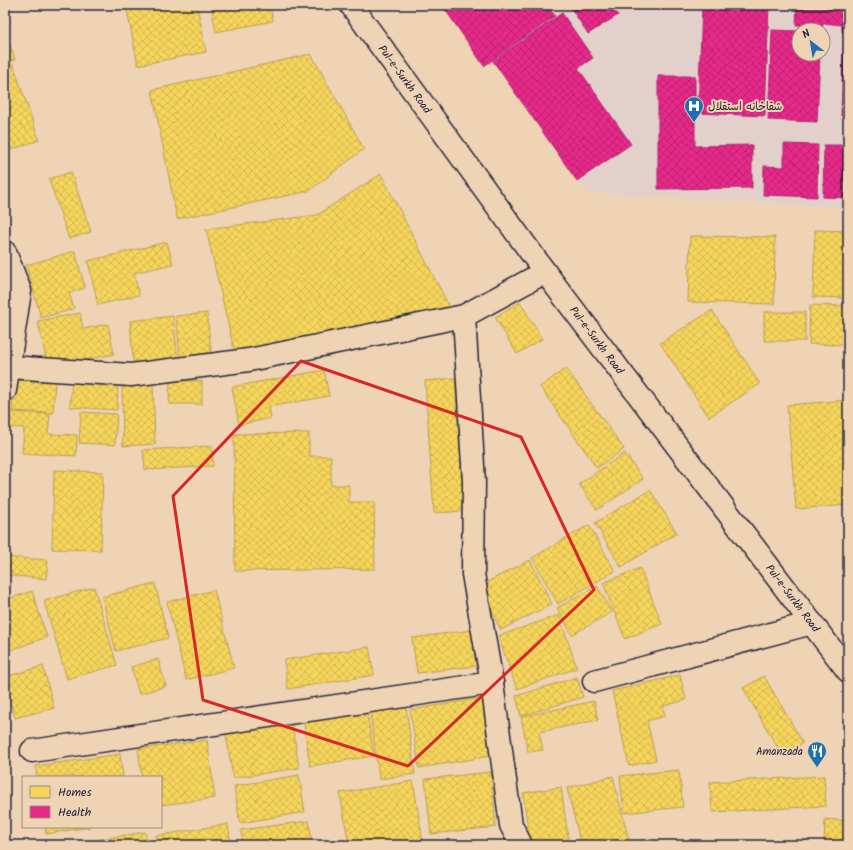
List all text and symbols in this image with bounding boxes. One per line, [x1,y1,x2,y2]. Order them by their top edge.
north arrow [791,22,831,62]
text: N [799,25,814,44]
street label: Pul-e-Surkh Road [373,41,436,118]
hospital icon: شفاخانه استقلال [683,95,705,123]
place label: شفاخانه استقلال [708,98,782,116]
street label: Pul-e-Surkh Road [565,303,628,379]
street label: Pul-e-Surkh Road [761,561,824,637]
restaurant icon: Amanzada [806,740,828,768]
place label: Amanzada [756,743,803,761]
legend [22,776,162,828]
text: Homes [58,783,92,802]
text: Health [58,803,91,822]

